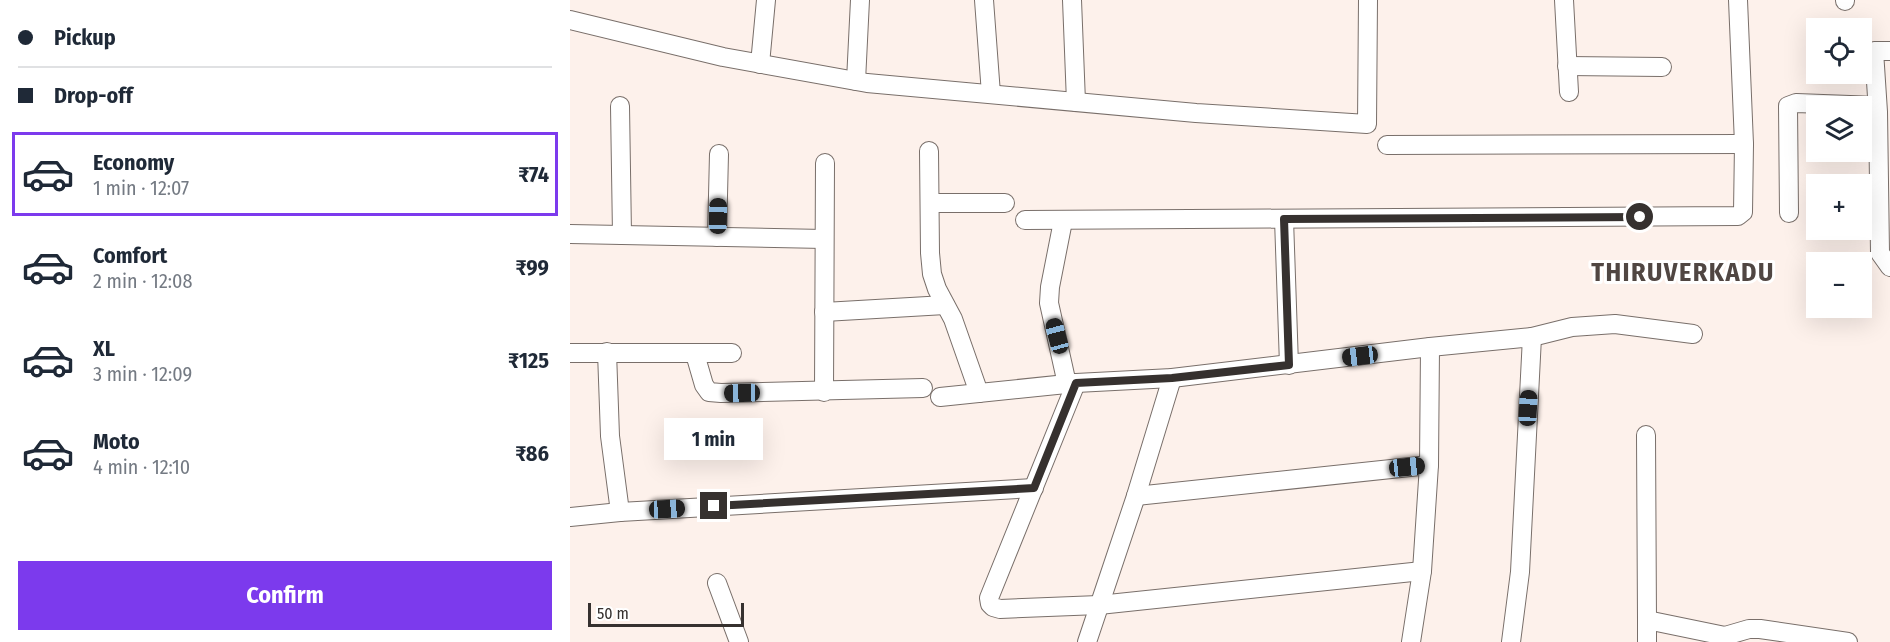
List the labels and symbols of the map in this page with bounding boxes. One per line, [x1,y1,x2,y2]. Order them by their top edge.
car [709,198,727,234]
route start [1626,203,1653,230]
district label: THIRUVERKADU [1591,257,1775,288]
car [1044,316,1070,356]
car [1341,345,1379,367]
car [724,384,760,402]
car [1518,390,1538,426]
callout: 1 min [664,419,764,461]
car [1388,456,1426,478]
route end [700,492,727,519]
car [649,499,685,519]
scale bar [588,600,744,628]

